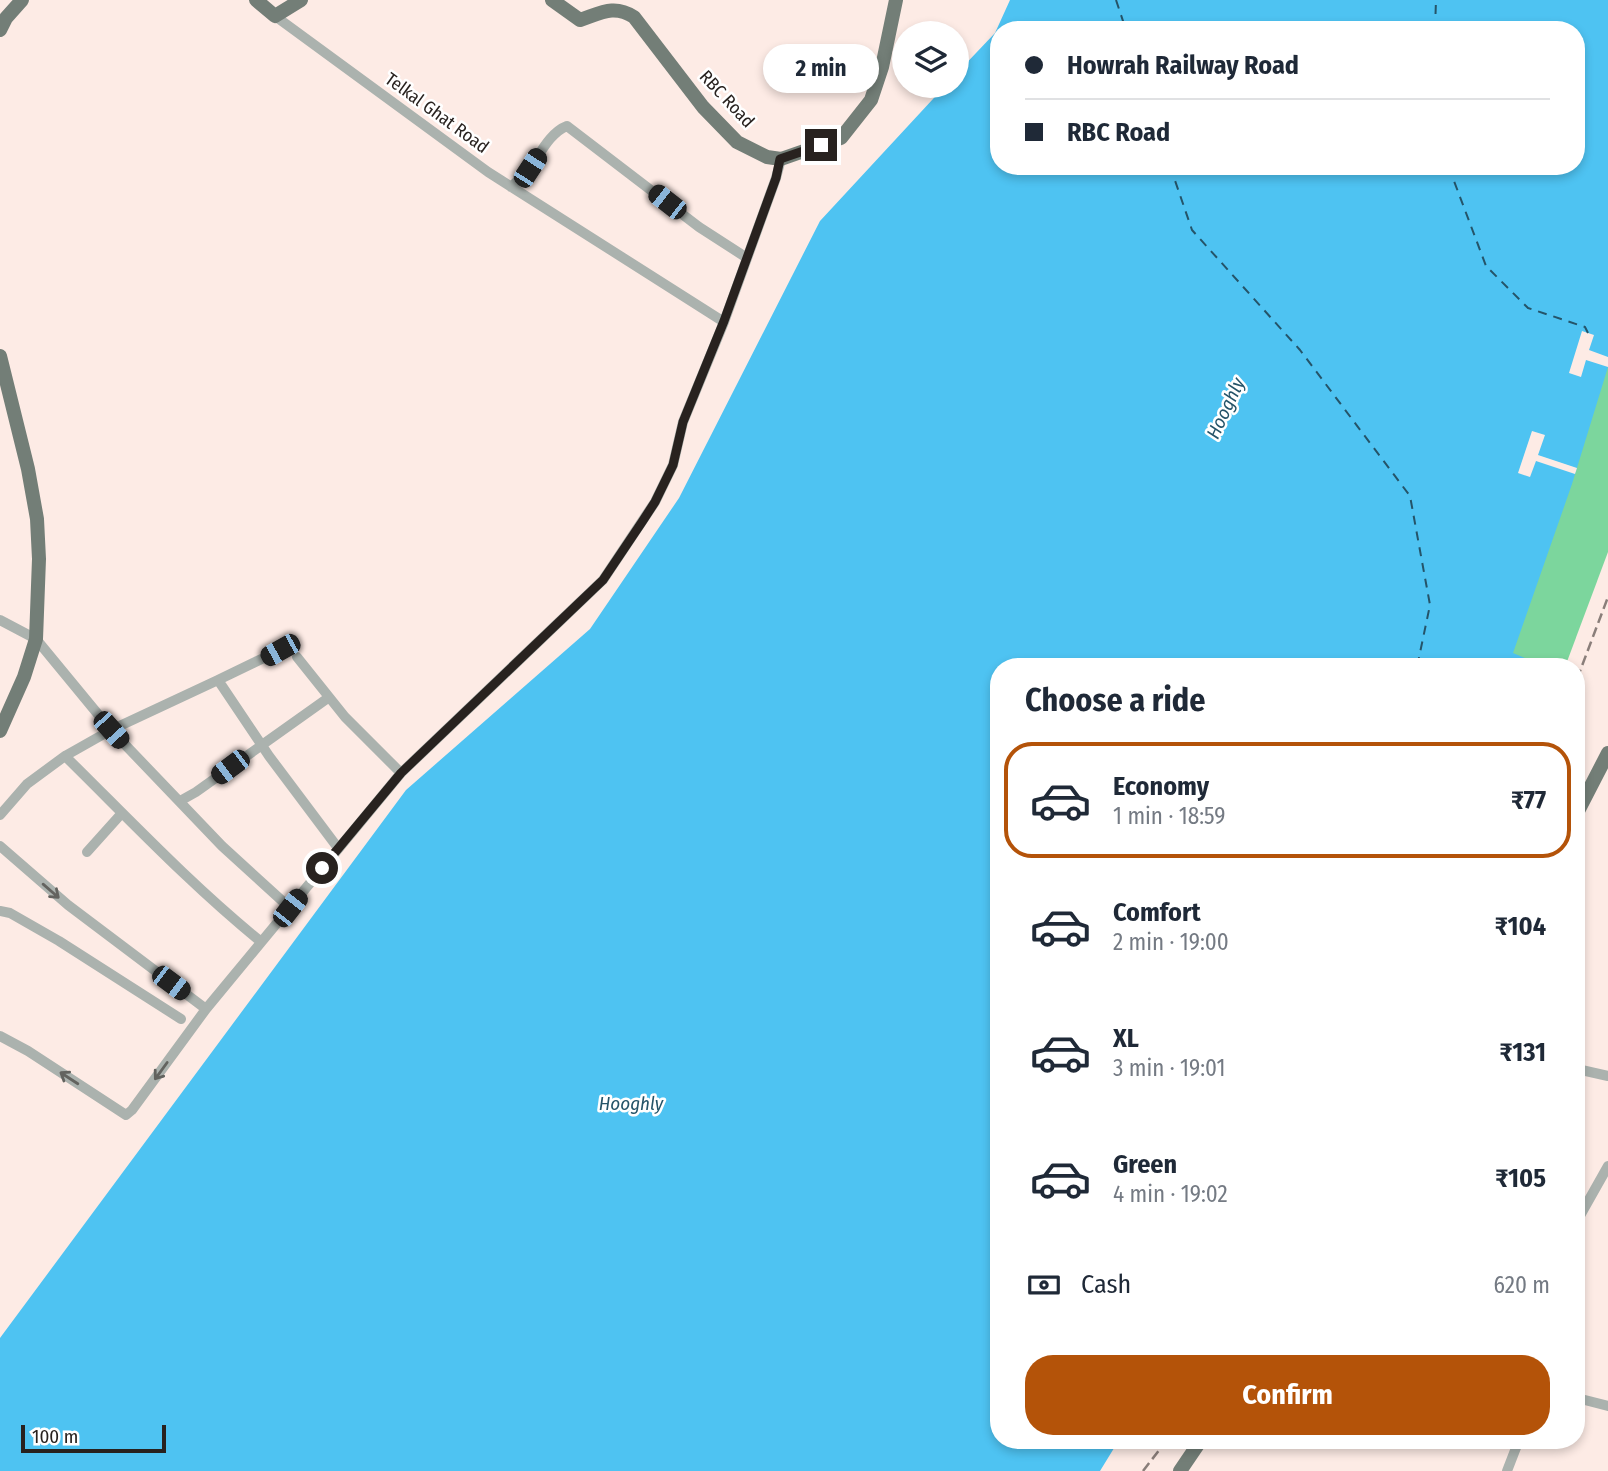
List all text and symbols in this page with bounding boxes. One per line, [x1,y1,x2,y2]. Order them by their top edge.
map controls [892,21,969,98]
button: layers [892,21,969,98]
callout: 2 min [763,44,879,92]
text: Howrah Railway Road [1067,50,1299,81]
text: 2 min [796,54,847,82]
street label: RBC Road [695,66,759,132]
street label: Telkal Ghat Road [381,68,493,158]
text: RBC Road [1067,117,1170,148]
route end [805,129,837,161]
car [510,145,551,191]
car [644,181,691,223]
water label: Hooghly [1201,374,1250,442]
car [257,631,304,669]
text: Choose a ride [1025,681,1206,719]
car [90,707,133,753]
car [207,746,254,788]
icon: car [1029,769,1092,832]
text: Economy [1113,771,1209,802]
text: ₹77 [1511,785,1546,816]
text: 1 min · 18:59 [1113,802,1226,830]
route start [306,852,338,884]
one-way arrow [42,883,60,899]
car [269,885,312,931]
icon: car [1029,895,1092,958]
text: Comfort [1113,897,1201,928]
text: ₹104 [1495,911,1546,942]
text: 2 min · 19:00 [1113,928,1229,956]
car [148,962,195,1004]
icon: car [1029,1021,1092,1084]
text: XL [1113,1023,1139,1054]
text: ₹131 [1500,1037,1546,1068]
text: 3 min · 19:01 [1113,1054,1225,1082]
one-way arrow [154,1061,168,1080]
one-way arrow [60,1071,79,1085]
water label: Hooghly [599,1092,664,1115]
icon: car [1029,1147,1092,1210]
text: Green [1113,1149,1177,1180]
text: ₹105 [1495,1163,1546,1194]
text: 4 min · 19:02 [1113,1180,1228,1208]
icon: cash [1025,1266,1063,1304]
text: Cash [1081,1269,1131,1300]
text: 620 m [1494,1271,1550,1299]
button: Confirm [1025,1355,1550,1435]
scale bar [21,1422,166,1454]
text: 100 m [32,1425,78,1448]

